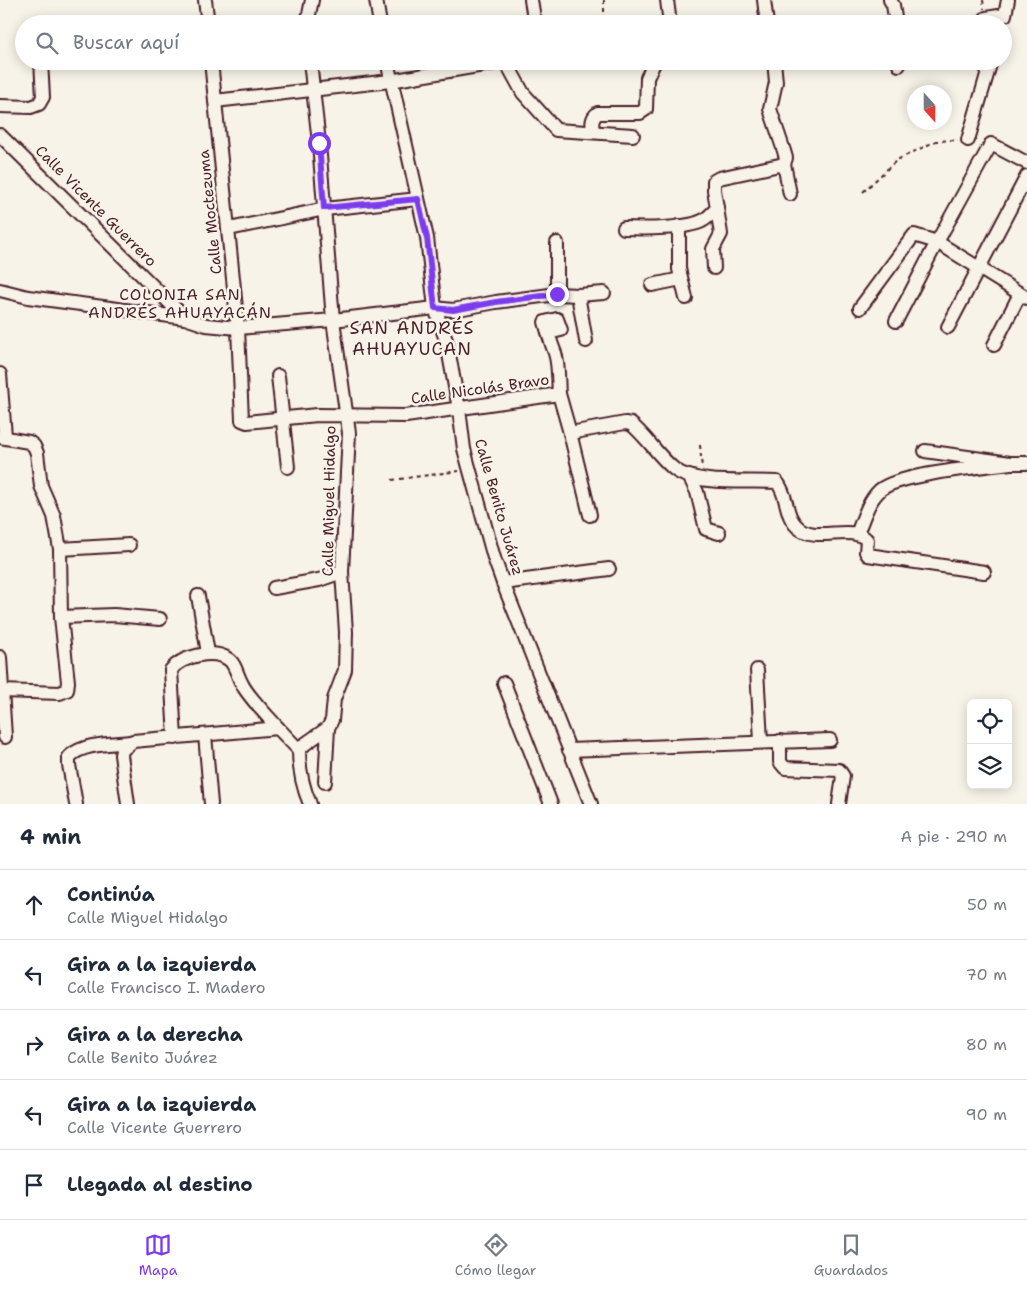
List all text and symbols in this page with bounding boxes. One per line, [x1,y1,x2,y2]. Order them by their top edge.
search box [15,15,1012,70]
icon: search [33,29,61,57]
text: Buscar aquí [73,30,179,55]
north arrow [907,85,952,130]
route start [308,132,331,155]
street label: Calle Vicente Guerrero [31,141,161,271]
street label: Calle Moctezuma [193,148,226,275]
route end [546,283,569,306]
district label: COLONIA SAN ANDRÉS AHUAYACÁN [88,284,272,323]
district label: SAN ANDRÉS AHUAYUCAN [350,316,474,361]
street label: Calle Nicolás Bravo [410,369,550,409]
street label: Calle Miguel Hidalgo [318,425,340,577]
street label: Calle Benito Juárez [470,436,528,578]
map controls [967,699,1012,789]
button: locate [967,699,1012,744]
button: layers [967,744,1012,789]
text: 4 min [20,823,81,851]
text: A pie · 290 m [901,826,1007,847]
text: Continúa [67,882,155,907]
icon: ahead [20,891,48,919]
text: 50 m [967,894,1007,915]
text: Calle Miguel Hidalgo [67,907,228,928]
text: Gira a la izquierda [67,952,256,977]
icon: left [20,961,48,989]
text: 70 m [966,964,1007,985]
text: Calle Francisco I. Madero [67,977,266,998]
text: Gira a la derecha [67,1022,243,1047]
icon: right [20,1031,48,1059]
text: 80 m [966,1034,1007,1055]
text: Calle Benito Juárez [67,1047,218,1068]
text: Gira a la izquierda [67,1092,256,1117]
icon: left [20,1101,48,1129]
text: 90 m [966,1104,1007,1125]
text: Calle Vicente Guerrero [67,1117,242,1138]
icon: arrive [20,1171,48,1199]
text: Llegada al destino [67,1172,253,1197]
tab: Mapa [139,1231,177,1279]
tab: Cómo llegar [455,1231,536,1279]
tab: Guardados [814,1231,888,1279]

